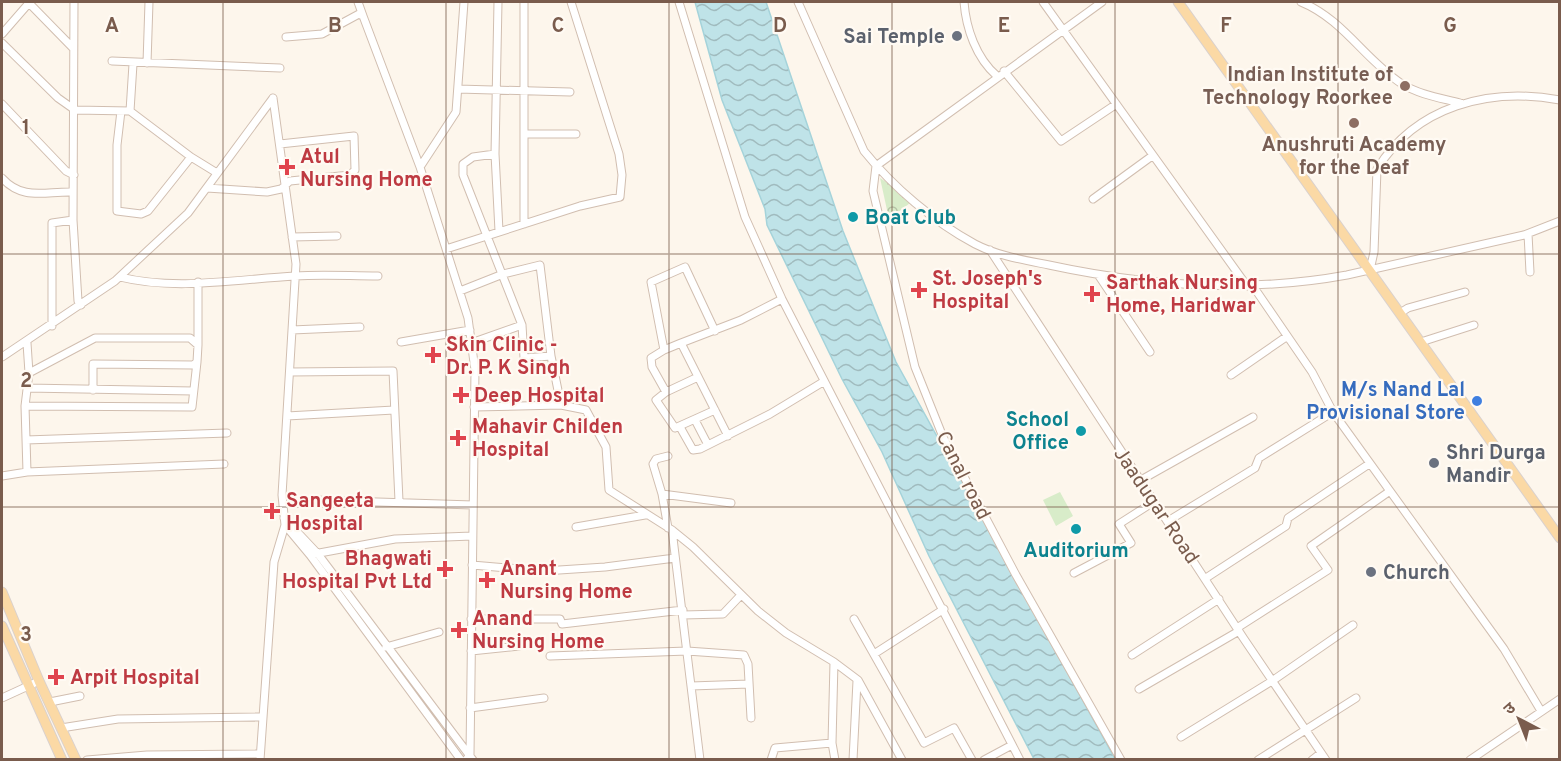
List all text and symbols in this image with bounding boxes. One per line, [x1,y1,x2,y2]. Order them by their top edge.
text: A [105,14,119,40]
text: B [328,14,342,40]
text: C [552,14,564,40]
text: D [773,14,787,40]
text: E [998,14,1010,40]
text: F [1220,14,1232,40]
text: G [1443,14,1457,40]
place label: Sai Temple [843,25,945,51]
marker: Sai Temple [950,29,964,43]
place label: Indian Institute of Technology Roorkee [1203,63,1393,112]
marker: Indian Institute of Technology Roorkee [1398,79,1412,93]
text: 1 [22,116,30,142]
marker: Anushruti Academy for the Deaf [1347,116,1361,130]
place label: Anushruti Academy for the Deaf [1262,133,1446,182]
place label: Atul Nursing Home [300,145,433,194]
marker: Atul Nursing Home [278,158,296,176]
place label: Boat Club [865,206,956,232]
marker: Boat Club [846,210,860,224]
place label: St. Joseph's Hospital [932,267,1043,316]
place label: Sarthak Nursing Home, Haridwar [1106,271,1258,320]
marker: St. Joseph's Hospital [910,281,928,299]
marker: Sarthak Nursing Home, Haridwar [1083,285,1101,303]
place label: Skin Clinic - Dr. P. K Singh [446,333,570,382]
marker: Skin Clinic - Dr. P. K Singh [424,346,442,364]
text: 2 [20,369,32,395]
place label: M/s Nand Lal Provisional Store [1306,378,1465,427]
place label: Deep Hospital [474,384,605,410]
marker: Deep Hospital [452,386,470,404]
marker: M/s Nand Lal Provisional Store [1470,394,1484,408]
place label: School Office [1006,408,1069,457]
place label: Mahavir Childen Hospital [472,415,623,464]
marker: School Office [1074,424,1088,438]
street label: Canal road [929,427,996,525]
marker: Mahavir Childen Hospital [449,429,467,447]
place label: Shri Durga Mandir [1446,441,1546,490]
street label: Jaadugar Road [1107,443,1204,570]
marker: Shri Durga Mandir [1427,456,1441,470]
place label: Sangeeta Hospital [286,489,374,538]
marker: Sangeeta Hospital [263,502,281,520]
marker: Auditorium [1069,522,1083,536]
place label: Auditorium [1023,539,1129,565]
place label: Bhagwati Hospital Pvt Ltd [282,547,432,596]
place label: Anant Nursing Home [500,557,633,606]
marker: Bhagwati Hospital Pvt Ltd [436,560,454,578]
place label: Church [1383,561,1450,587]
marker: Church [1364,565,1378,579]
marker: Anant Nursing Home [478,571,496,589]
place label: Anand Nursing Home [472,607,605,656]
marker: Anand Nursing Home [450,621,468,639]
text: 3 [20,623,32,649]
place label: Arpit Hospital [70,666,200,692]
marker: Arpit Hospital [47,668,65,686]
north arrow [1489,689,1549,749]
text: उ [1500,698,1521,720]

